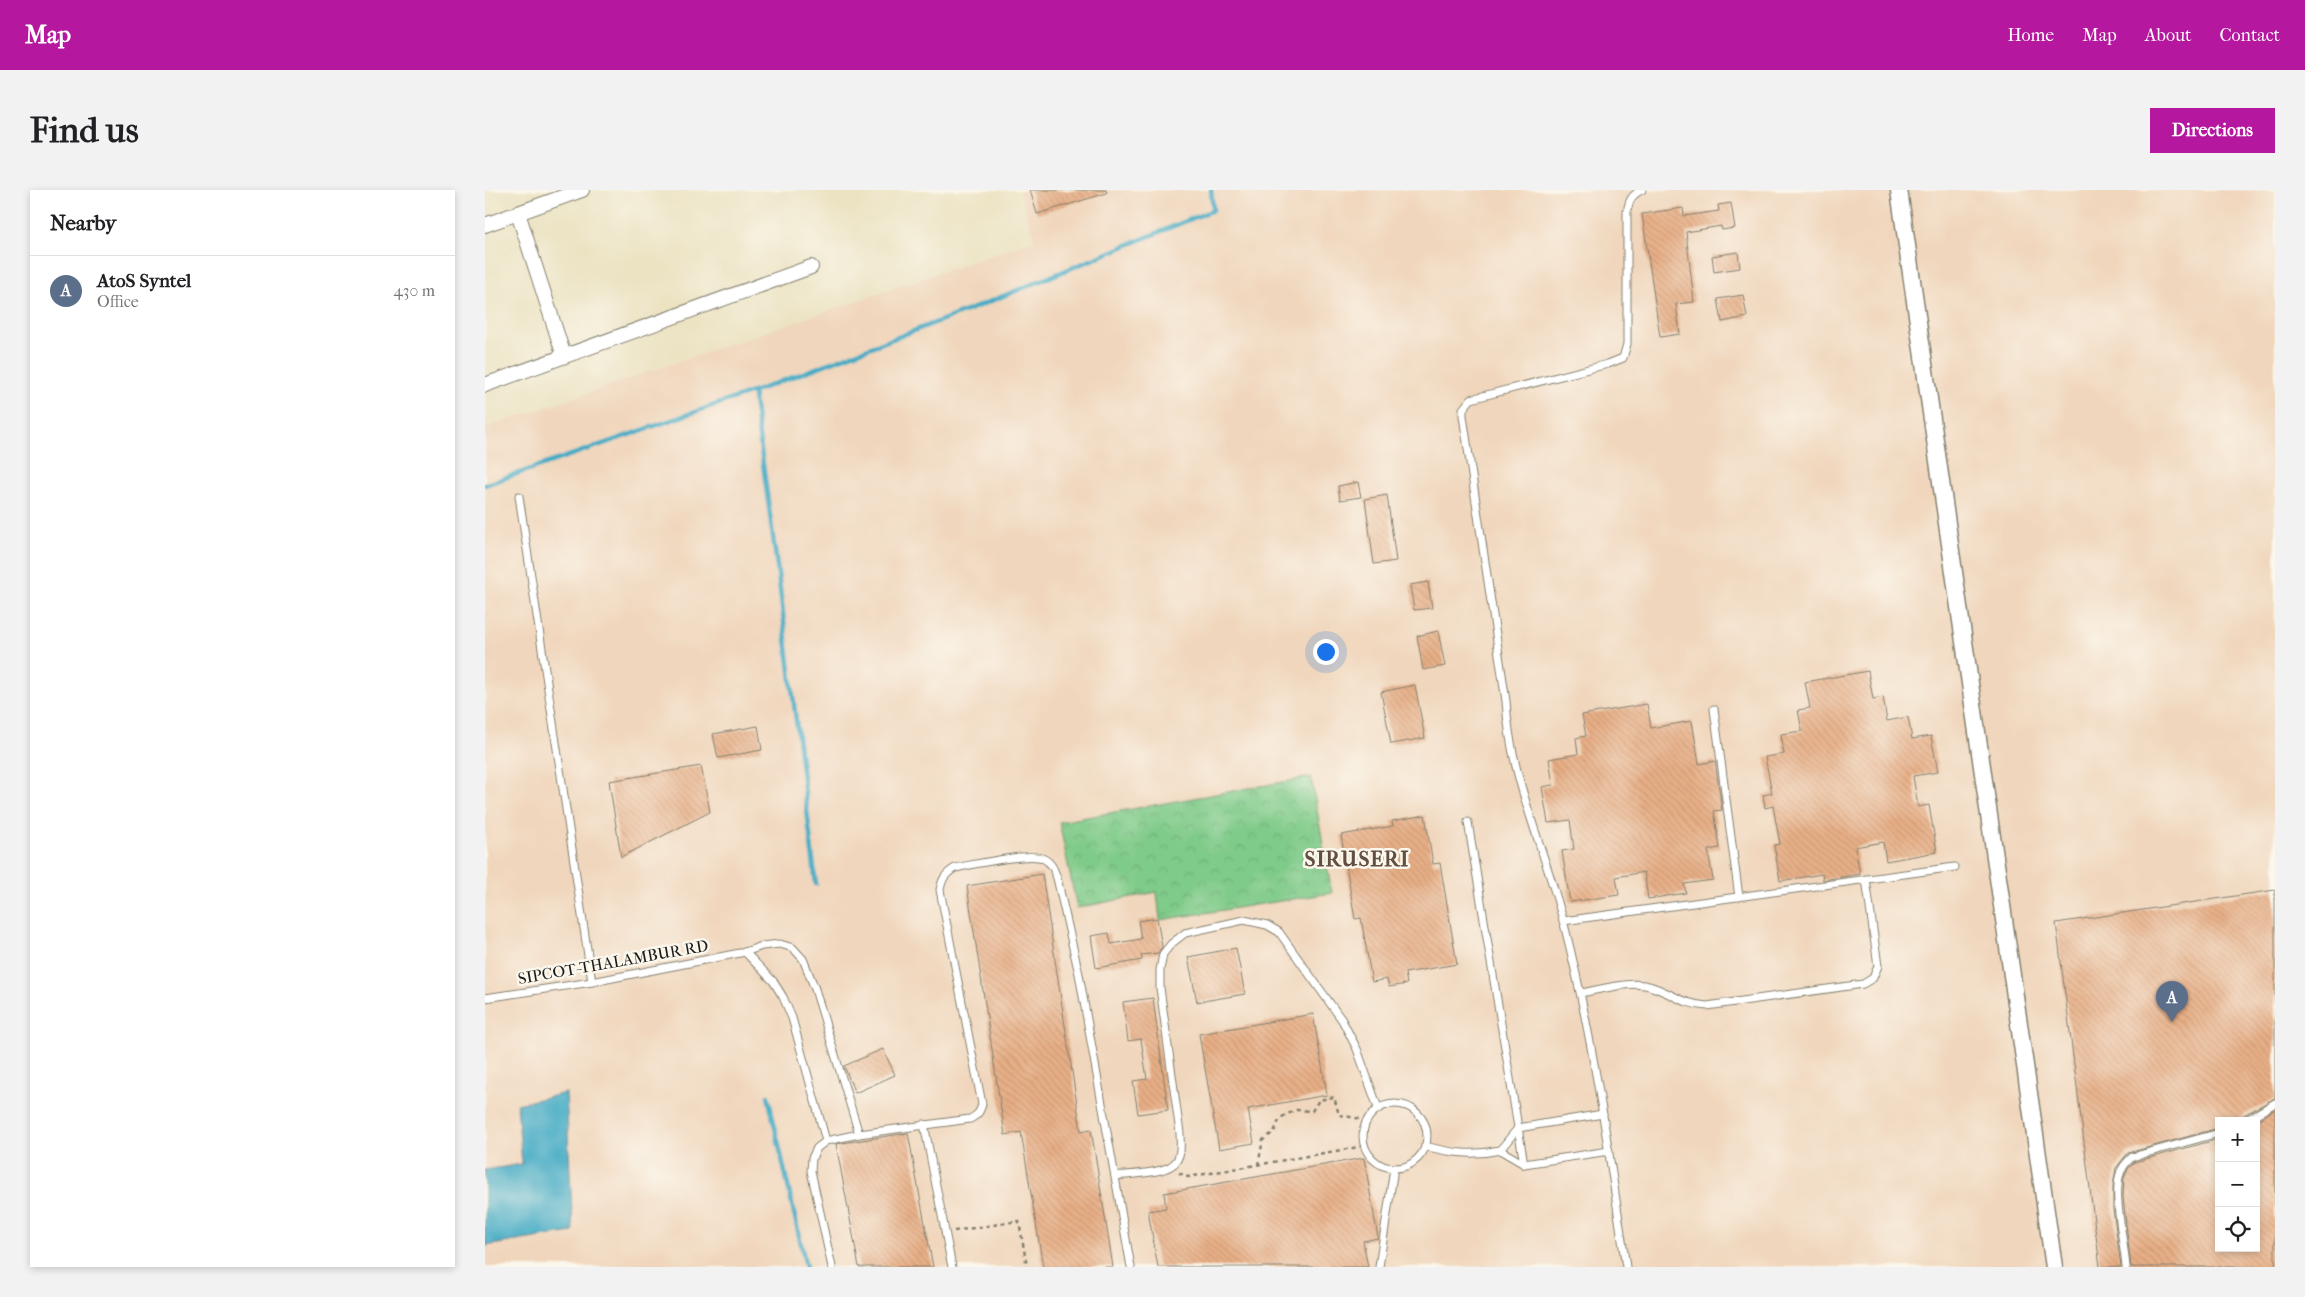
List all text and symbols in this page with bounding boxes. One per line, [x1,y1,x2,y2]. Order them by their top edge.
text: Map [25,21,71,49]
text: Home [2007,25,2054,46]
text: Map [2082,25,2117,46]
text: About [2145,25,2191,46]
text: Contact [2219,25,2280,46]
button: Directions [2150,108,2275,153]
text: Find us [30,110,139,151]
text: Nearby [50,211,116,235]
text: AtoS Syntel [97,270,191,292]
text: A [61,281,71,300]
text: 430 m [393,281,435,300]
text: Office [97,292,139,311]
your location [1313,639,1339,665]
district label: SIRUSERI [1305,847,1409,871]
street label: SIPCOT-THALAMBUR RD [516,936,710,988]
pin: A [2156,981,2188,1022]
map controls [2215,1117,2260,1252]
button: + [2215,1117,2260,1162]
button: − [2215,1162,2260,1207]
button: locate [2215,1207,2260,1252]

